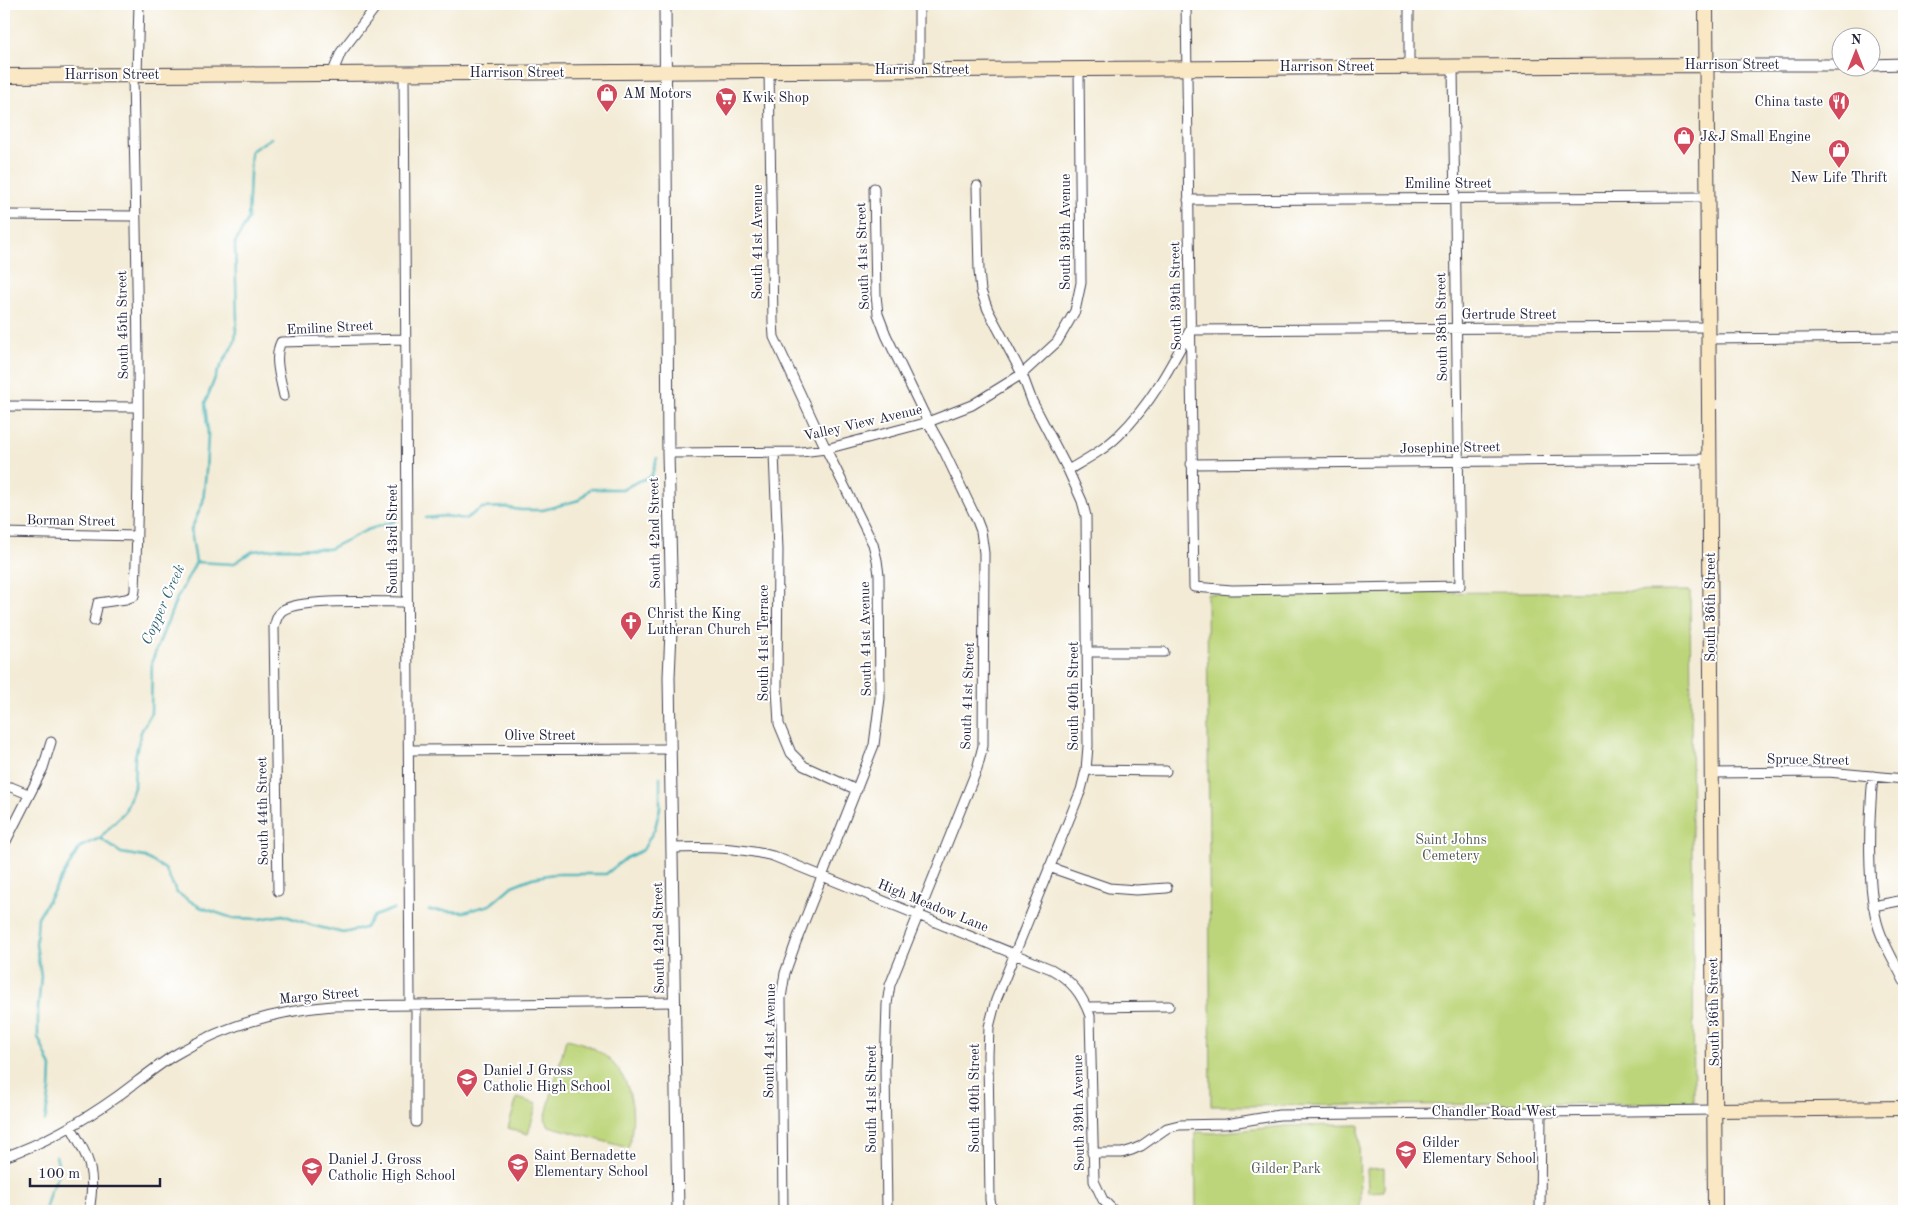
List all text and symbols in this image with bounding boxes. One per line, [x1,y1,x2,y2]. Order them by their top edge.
north arrow [1830,28,1880,78]
text: N [1851,33,1862,47]
street label: Harrison Street [1685,58,1780,72]
street label: Harrison Street [1280,60,1375,74]
street label: Harrison Street [875,63,970,77]
street label: Harrison Street [470,66,565,80]
street label: Harrison Street [65,68,160,82]
shop icon: AM Motors [595,82,619,113]
supermarket icon: Kwik Shop [714,86,738,117]
place label: AM Motors [623,87,692,101]
restaurant icon: China taste [1827,90,1851,121]
place label: Kwik Shop [742,91,809,105]
place label: China taste [1755,95,1823,109]
shop icon: J&J Small Engine [1672,125,1696,156]
place label: J&J Small Engine [1700,130,1811,144]
shop icon: New Life Thrift [1827,138,1851,169]
place label: New Life Thrift [1791,171,1887,185]
street label: South 39th Avenue [1059,174,1073,290]
street label: Emiline Street [1404,177,1492,191]
street label: South 41st Avenue [751,184,765,300]
street label: South 41st Street [854,202,872,310]
street label: South 39th Street [1168,241,1184,351]
street label: South 45th Street [115,270,131,380]
street label: South 38th Street [1434,272,1450,382]
street label: Gertrude Street [1461,308,1557,322]
street label: Emiline Street [286,319,374,337]
street label: Valley View Avenue [802,403,924,443]
street label: Josephine Street [1400,440,1501,456]
street label: South 42nd Street [647,477,663,589]
street label: South 43rd Street [386,484,400,594]
street label: Borman Street [26,513,116,529]
street label: South 36th Street [1704,552,1718,662]
water label: Copper Creek [140,563,188,647]
street label: South 41st Avenue [858,581,874,697]
street label: South 41st Terrace [757,584,771,702]
place label: Christ the King Lutheran Church [647,607,751,637]
church icon: Christ the King Lutheran Church [619,610,643,641]
street label: South 40th Street [1067,641,1081,751]
street label: South 41st Street [959,642,977,750]
street label: Olive Street [504,729,576,743]
street label: Spruce Street [1767,752,1850,768]
street label: South 44th Street [255,756,271,866]
park label: Saint Johns Cemetery [1415,833,1487,863]
street label: High Meadow Lane [876,877,990,935]
street label: South 42nd Street [651,882,667,994]
street label: South 36th Street [1706,957,1722,1067]
street label: South 41st Avenue [762,983,778,1099]
street label: Margo Street [279,986,360,1006]
street label: South 40th Street [968,1043,982,1153]
street label: South 41st Street [865,1045,879,1153]
street label: South 39th Avenue [1071,1055,1087,1171]
place label: Daniel J Gross Catholic High School [483,1064,611,1094]
school or university icon: Daniel J Gross Catholic High School [455,1067,479,1098]
street label: Chandler Road West [1432,1105,1556,1119]
place label: Gilder Elementary School [1422,1136,1536,1166]
school or university icon: Gilder Elementary School [1394,1139,1418,1170]
place label: Saint Bernadette Elementary School [534,1149,648,1179]
school or university icon: Saint Bernadette Elementary School [506,1152,530,1183]
place label: Daniel J. Gross Catholic High School [328,1153,456,1183]
scale bar [30,1155,160,1187]
school or university icon: Daniel J. Gross Catholic High School [300,1156,324,1187]
park label: Gilder Park [1251,1162,1321,1176]
text: 100 m [38,1167,80,1182]

